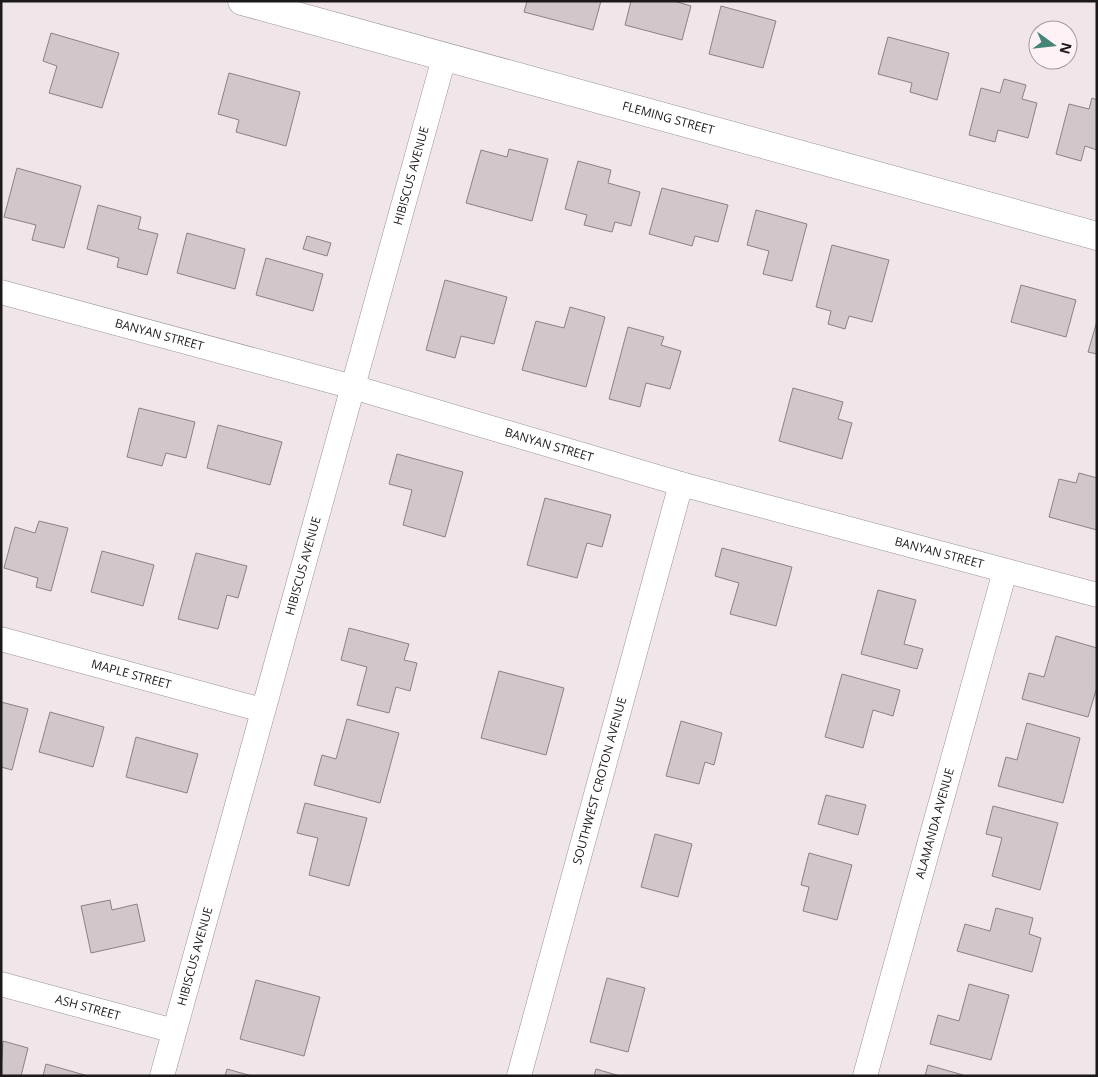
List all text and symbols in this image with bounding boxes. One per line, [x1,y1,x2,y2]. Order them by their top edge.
north arrow [1028,20,1078,70]
text: N [1055,41,1077,56]
street label: FLEMING STREET [620,97,717,139]
street label: HIBISCUS AVENUE [389,124,433,227]
street label: BANYAN STREET [113,314,206,354]
street label: BANYAN STREET [503,423,596,466]
street label: HIBISCUS AVENUE [281,515,325,617]
street label: BANYAN STREET [893,532,986,573]
street label: MAPLE STREET [89,655,174,693]
street label: SOUTHWEST CROTON AVENUE [568,695,630,866]
street label: ALAMANDA AVENUE [911,766,958,881]
street label: HIBISCUS AVENUE [173,905,216,1008]
street label: ASH STREET [54,990,123,1024]

